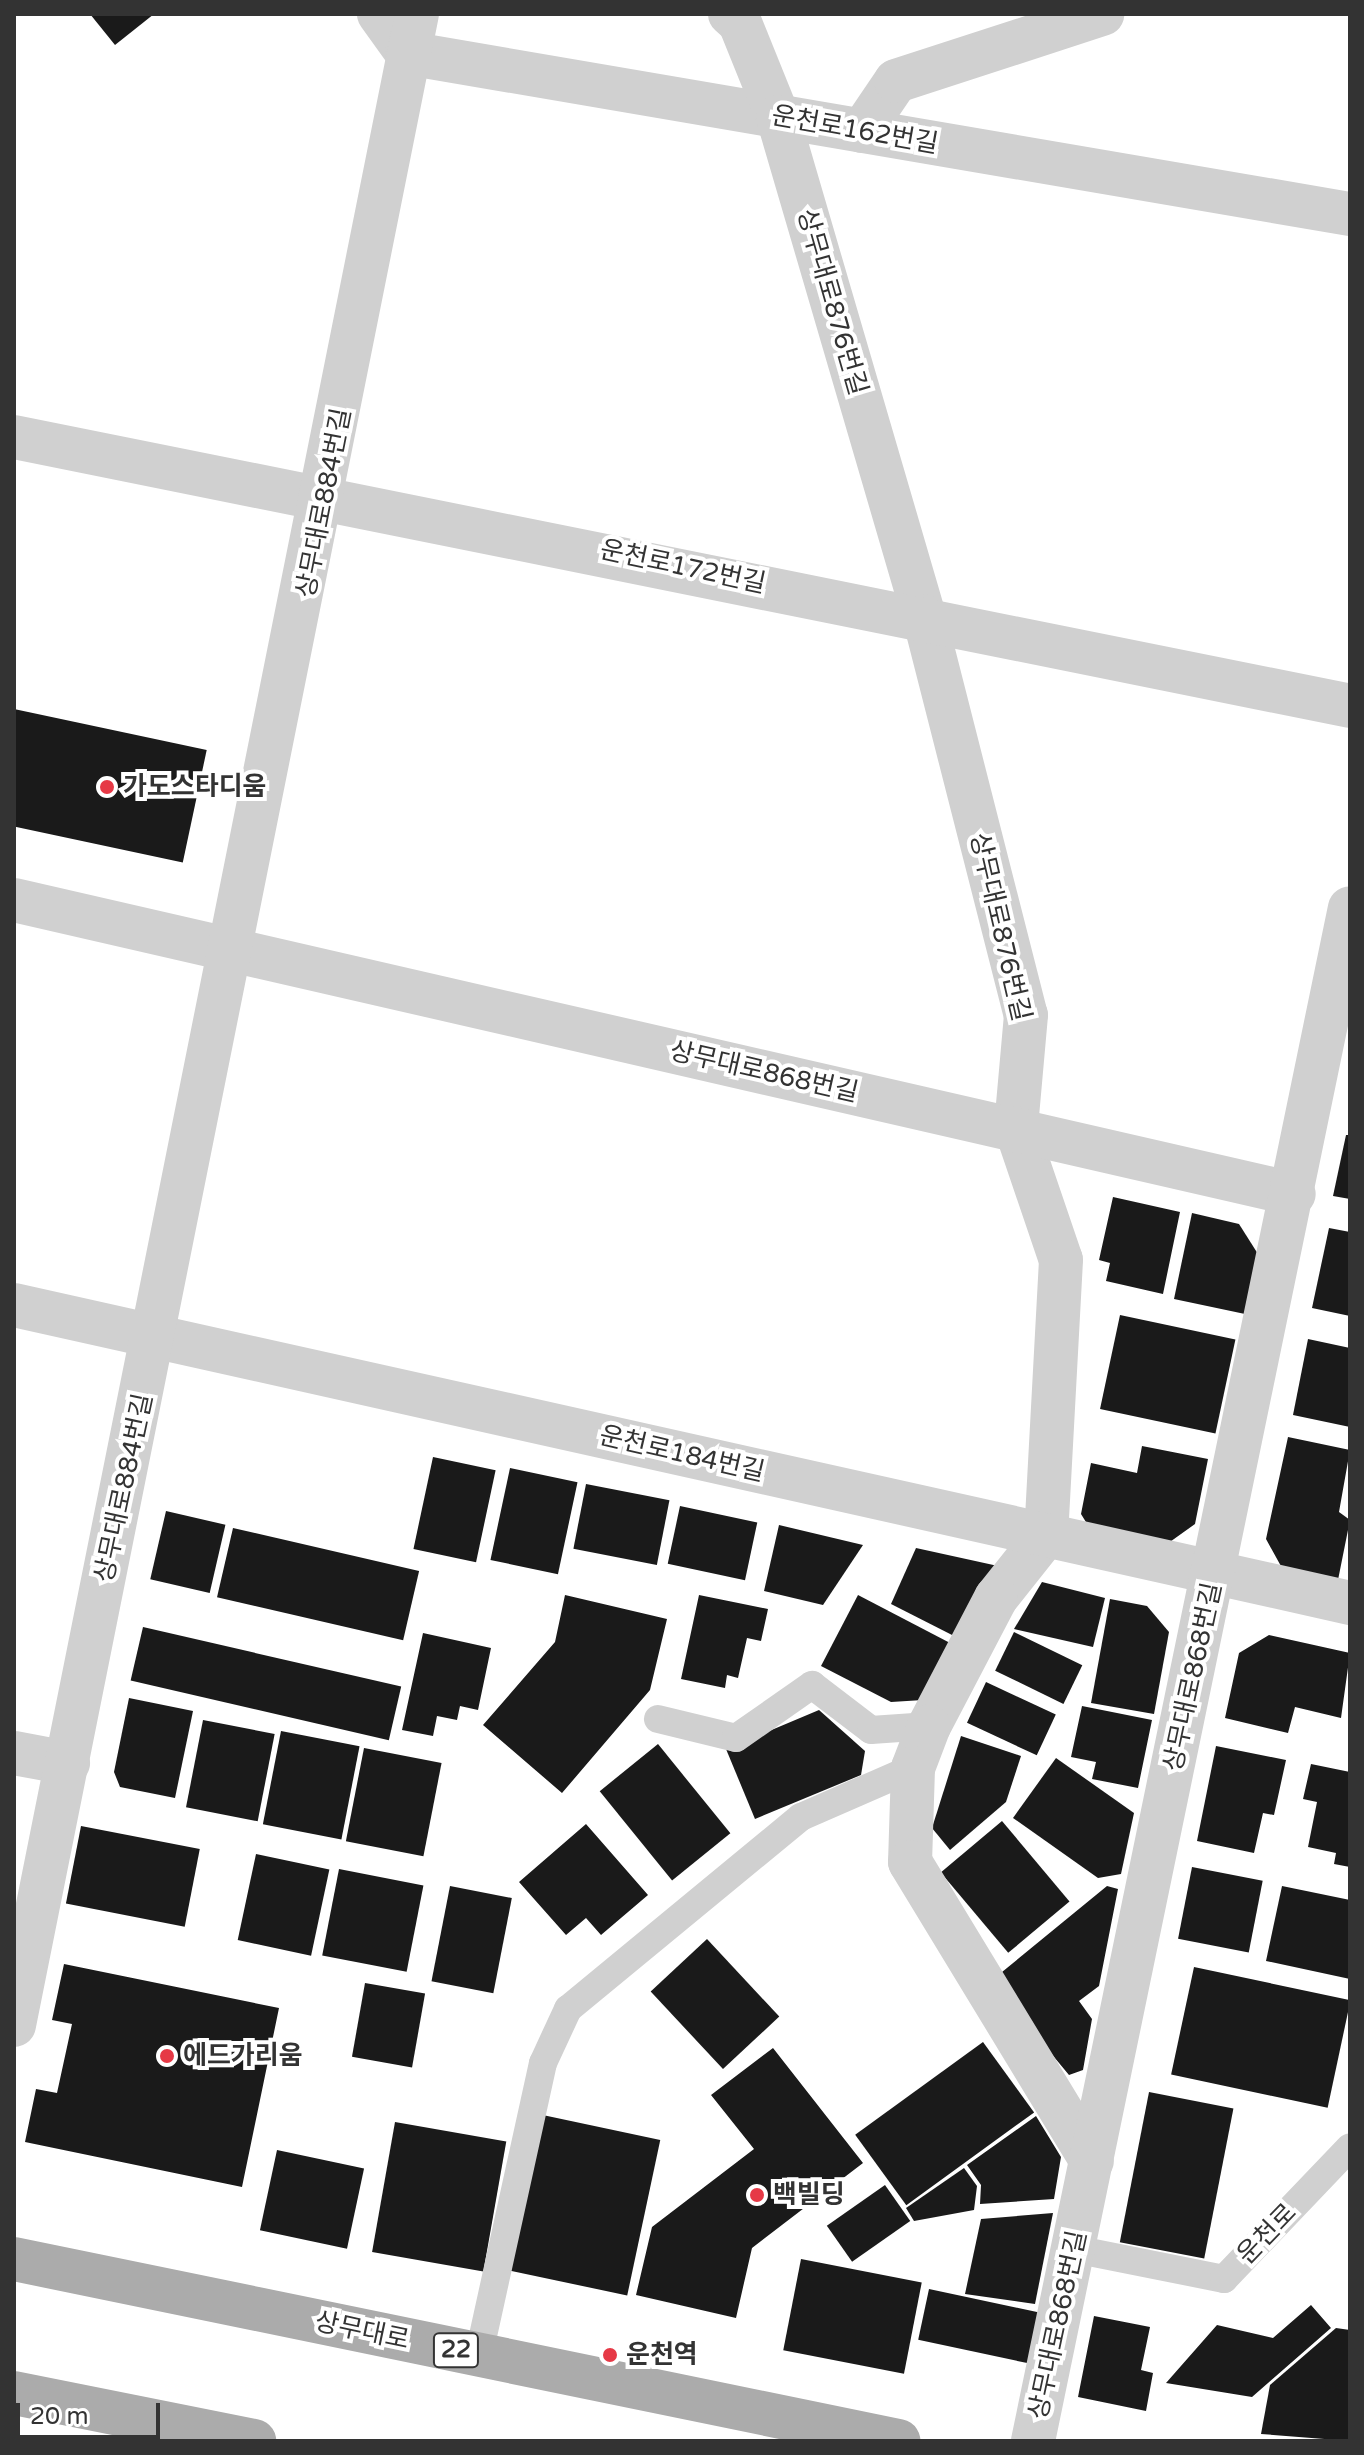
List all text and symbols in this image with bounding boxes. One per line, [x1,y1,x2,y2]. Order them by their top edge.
street label: 운천로162번길 [769,100,941,160]
street label: 상무대로876번길 [790,205,874,399]
street label: 상무대로884번길 [290,406,358,600]
street label: 운천로172번길 [597,534,769,600]
place label: 가도스타디움 [123,771,267,803]
marker: 가도스타디움 [98,778,116,796]
street label: 상무대로876번길 [963,830,1037,1024]
street label: 상무대로868번길 [667,1035,861,1109]
street label: 상무대로884번길 [89,1391,159,1585]
street label: 운천로184번길 [596,1420,768,1488]
street label: 상무대로868번길 [1158,1580,1228,1774]
place label: 에드가리움 [183,2040,303,2072]
marker: 에드가리움 [158,2047,176,2065]
place label: 백빌딩 [773,2179,845,2211]
marker: 백빌딩 [748,2186,766,2204]
street label: 운천로 [1231,2197,1303,2271]
street label: 상무대로868번길 [1023,2228,1093,2422]
street label: 상무대로 [312,2306,412,2356]
road number: 22 [432,2330,480,2370]
place label: 운천역 [626,2339,698,2371]
marker: 운천역 [601,2346,619,2364]
scale bar [20,2387,164,2437]
text: 20 m [30,2402,88,2431]

